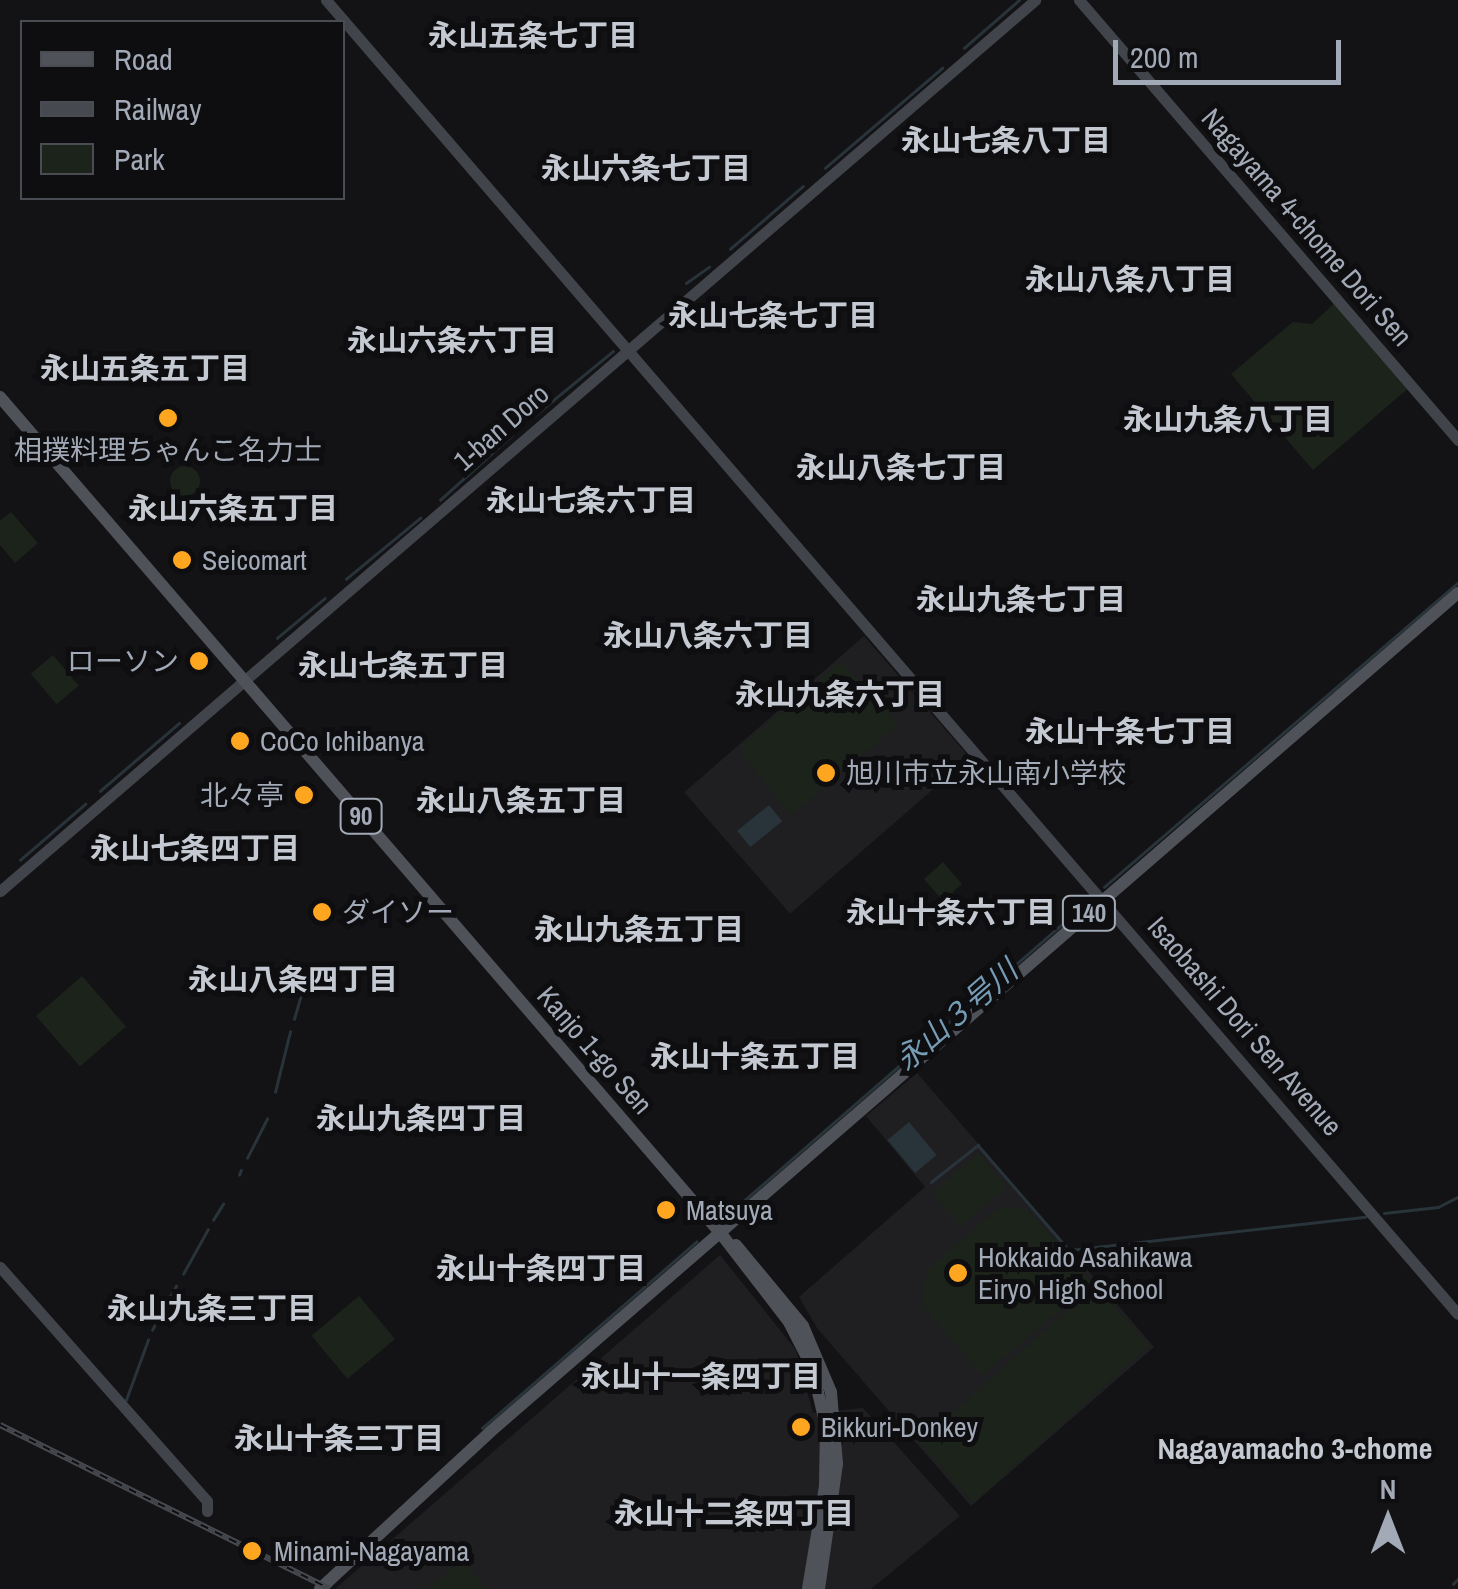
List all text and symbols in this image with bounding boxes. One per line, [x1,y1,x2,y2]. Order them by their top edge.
district label: 永山五条七丁目 [428,17,638,53]
legend [20,20,345,200]
scale bar [1118,20,1346,82]
text: 200 m [1130,37,1198,77]
text: Road [114,39,173,79]
text: Railway [114,89,201,129]
street label: Nagayama 4-chome Dori Sen [1195,101,1419,353]
district label: 永山七条八丁目 [901,122,1111,158]
text: Park [114,139,165,179]
district label: 永山六条七丁目 [541,150,751,186]
district label: 永山八条八丁目 [1025,261,1235,297]
district label: 永山七条七丁目 [668,297,878,333]
district label: 永山六条六丁目 [347,322,557,358]
district label: 永山五条五丁目 [40,350,250,386]
street label: 1-ban Doro [447,377,555,477]
district label: 永山九条八丁目 [1123,401,1333,437]
marker: 相撲料理ちゃんこ名力士 [157,407,179,429]
place label: 相撲料理ちゃんこ名力士 [14,433,322,467]
district label: 永山八条七丁目 [796,449,1006,485]
district label: 永山七条六丁目 [486,482,696,518]
district label: 永山六条五丁目 [128,490,338,526]
place label: Seicomart [202,543,307,577]
marker: Seicomart [171,549,193,571]
district label: 永山九条七丁目 [916,581,1126,617]
district label: 永山八条六丁目 [603,617,813,653]
place label: ローソン [67,644,179,678]
district label: 永山七条五丁目 [298,647,508,683]
marker: ローソン [188,650,210,672]
district label: 永山九条六丁目 [735,676,945,712]
district label: 永山十条七丁目 [1025,713,1235,749]
place label: CoCo Ichibanya [260,724,425,758]
marker: CoCo Ichibanya [229,730,251,752]
place label: 旭川市立永山南小学校 [846,756,1126,790]
marker: 旭川市立永山南小学校 [815,762,837,784]
place label: 北々亭 [200,778,284,812]
district label: 永山八条五丁目 [416,782,626,818]
marker: 北々亭 [293,784,315,806]
road number: 90 [338,796,384,836]
district label: 永山七条四丁目 [90,830,300,866]
road number: 140 [1062,893,1116,933]
district label: 永山十条六丁目 [846,894,1056,930]
place label: ダイソー [342,895,454,929]
marker: ダイソー [311,901,333,923]
street label: Isaobashi Dori Sen Avenue [1140,909,1350,1143]
district label: 永山九条五丁目 [534,911,744,947]
water label: 永山３号川 [888,952,1024,1078]
district label: 永山八条四丁目 [188,961,398,997]
street label: Kanjo 1-go Sen [530,979,660,1121]
district label: 永山十条五丁目 [650,1038,860,1074]
district label: 永山九条四丁目 [316,1100,526,1136]
place label: Matsuya [686,1193,773,1227]
marker: Matsuya [655,1199,677,1221]
place label: Hokkaido Asahikawa Eiryo High School [978,1240,1194,1306]
district label: 永山十条四丁目 [436,1250,646,1286]
marker: Hokkaido Asahikawa Eiryo High School [947,1262,969,1284]
district label: 永山九条三丁目 [107,1290,317,1326]
district label: 永山十一条四丁目 [581,1358,821,1394]
place label: Bikkuri-Donkey [821,1410,978,1444]
marker: Bikkuri-Donkey [790,1416,812,1438]
district label: 永山十条三丁目 [234,1420,444,1456]
district label: Nagayamacho 3-chome [1158,1430,1432,1466]
north arrow [1338,1469,1438,1569]
text: N [1380,1470,1396,1508]
district label: 永山十二条四丁目 [614,1495,854,1531]
place label: Minami-Nagayama [274,1534,469,1568]
marker: Minami-Nagayama [239,1538,265,1564]

